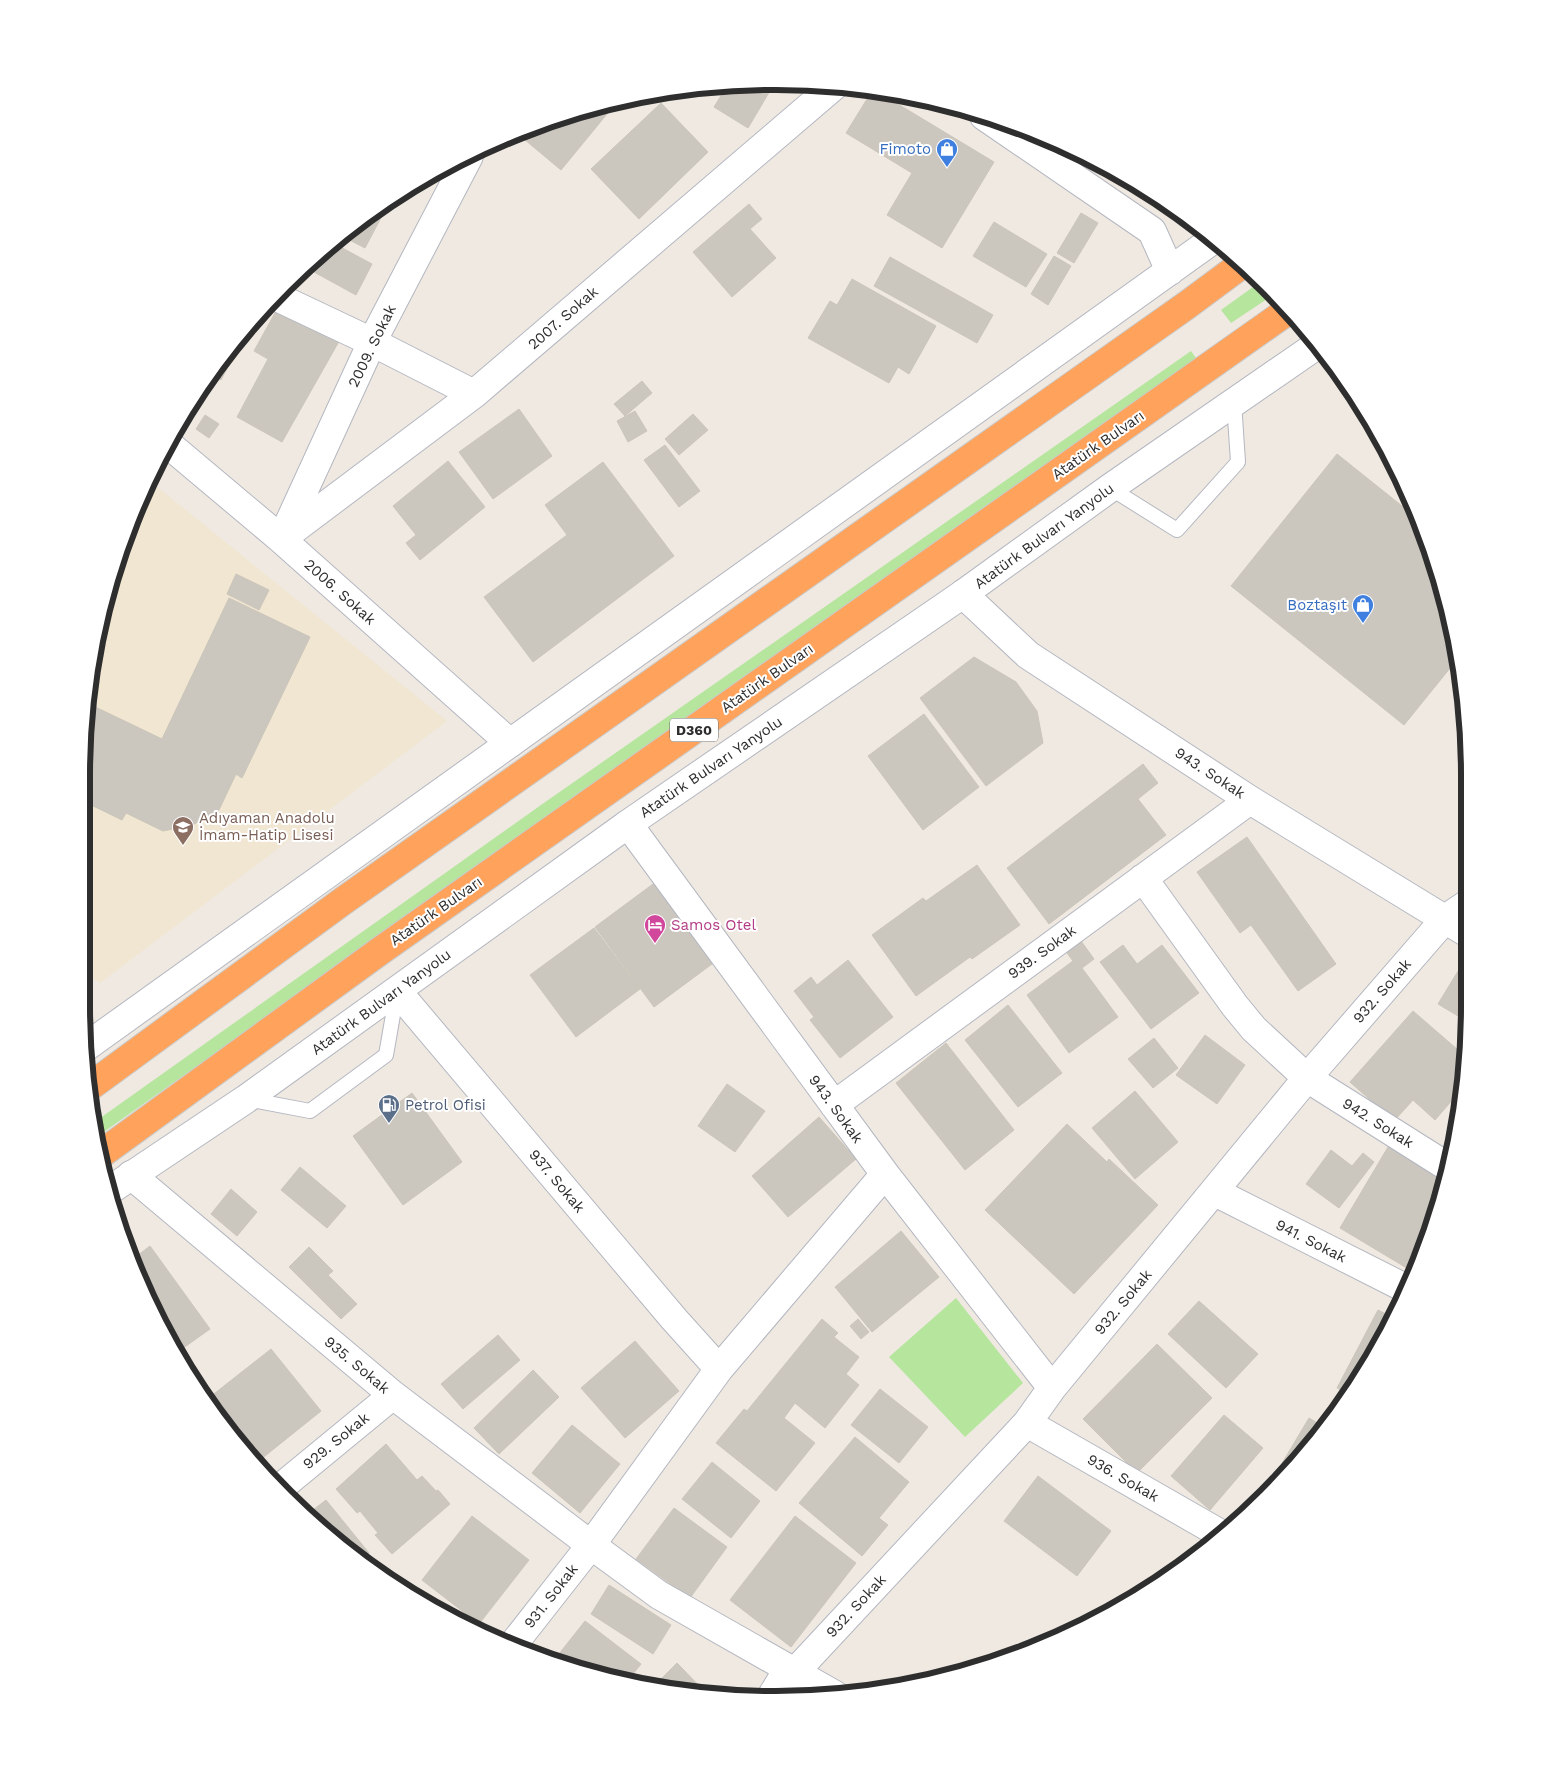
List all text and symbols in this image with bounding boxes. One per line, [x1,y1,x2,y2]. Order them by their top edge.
shop icon: Fimoto [935,137,959,168]
place label: Fimoto [879,140,931,158]
street label: 2007. Sokak [524,282,602,353]
street label: 2009. Sokak [344,301,400,390]
street label: Atatürk Bulvarı [1048,407,1148,483]
street label: Atatürk Bulvarı Yanyolu [971,479,1117,593]
street label: 2006. Sokak [301,555,380,629]
shop icon: Boztaşıt [1351,593,1375,624]
place label: Boztaşıt [1287,596,1348,614]
street label: Atatürk Bulvarı [717,640,817,716]
street label: Atatürk Bulvarı Yanyolu [636,712,786,822]
road number: D360 [670,718,718,742]
street label: 943. Sokak [1171,744,1249,803]
place label: Adıyaman Anadolu İmam-Hatip Lisesi [199,809,335,844]
school or university icon: Adıyaman Anadolu İmam-Hatip Lisesi [171,815,195,846]
street label: Atatürk Bulvarı [386,873,486,949]
hotel icon: Samos Otel [643,913,667,944]
place label: Samos Otel [671,916,756,934]
street label: 939. Sokak [1004,921,1080,983]
street label: Atatürk Bulvarı Yanyolu [308,945,454,1059]
street label: 932. Sokak [1349,955,1415,1027]
street label: 943. Sokak [805,1071,867,1147]
fuel station icon: Petrol Ofisi [377,1093,401,1124]
street label: 942. Sokak [1339,1094,1417,1152]
place label: Petrol Ofisi [405,1096,486,1114]
street label: 937. Sokak [525,1146,589,1217]
street label: 941. Sokak [1273,1215,1350,1267]
street label: 932. Sokak [1091,1265,1156,1338]
street label: 935. Sokak [321,1333,394,1398]
street label: 929. Sokak [299,1408,373,1473]
street label: 936. Sokak [1084,1450,1163,1506]
street label: 931. Sokak [520,1560,582,1632]
street label: 932. Sokak [822,1570,890,1641]

